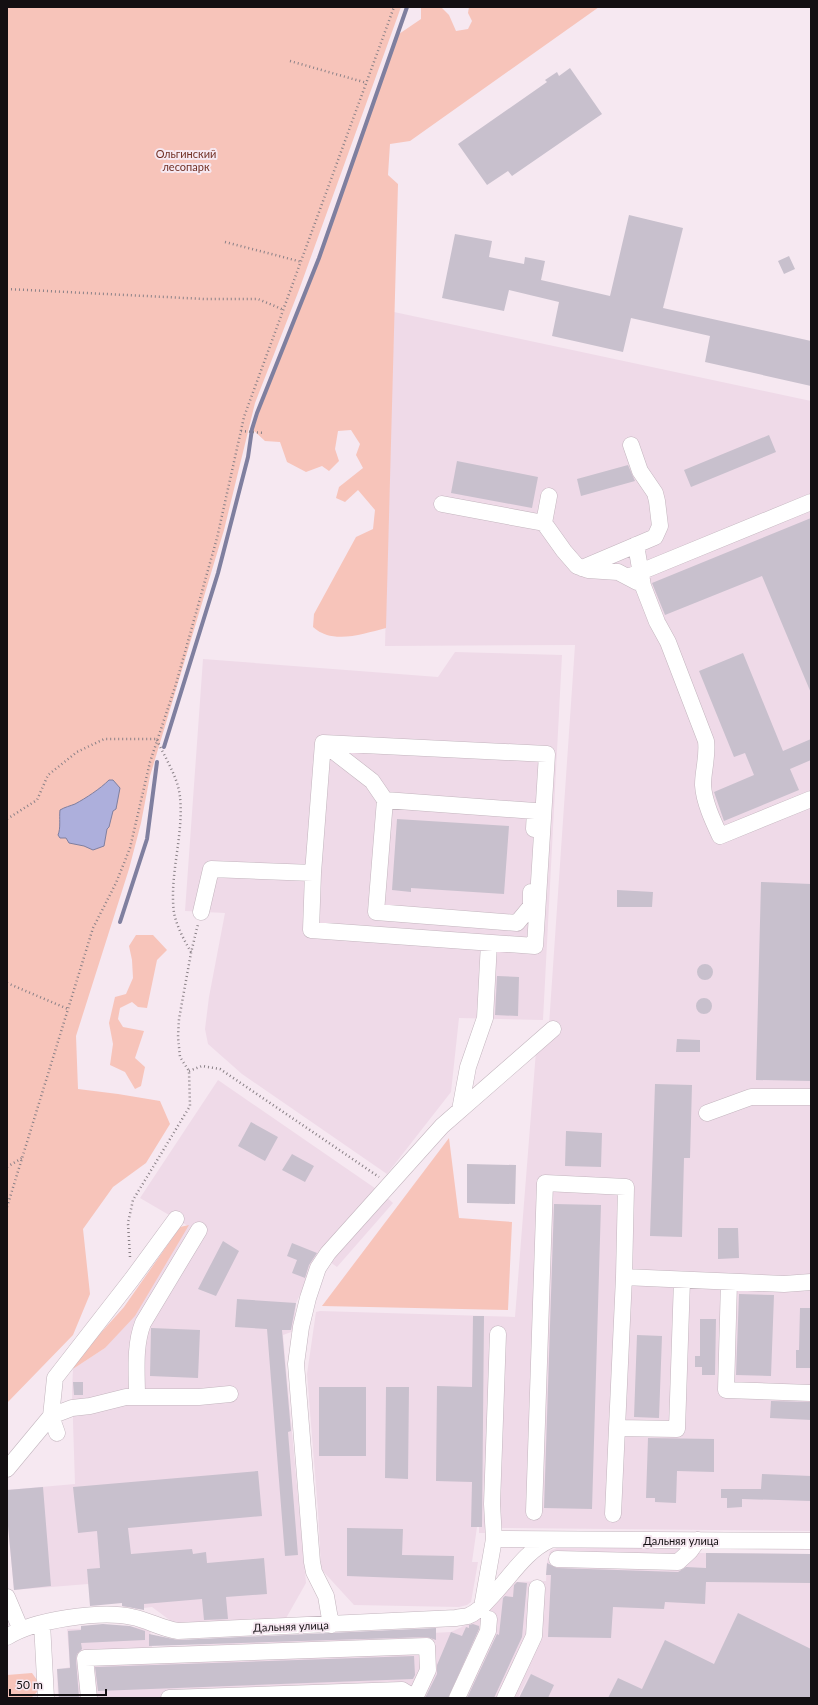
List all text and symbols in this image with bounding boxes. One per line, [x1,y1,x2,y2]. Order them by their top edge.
park label: Ольгинский лесопарк [156,147,216,173]
street label: Дальняя улица [643,1534,719,1547]
street label: Дальняя улица [253,1618,329,1634]
scale bar [10,1671,106,1697]
text: 50 m [16,1677,43,1692]

